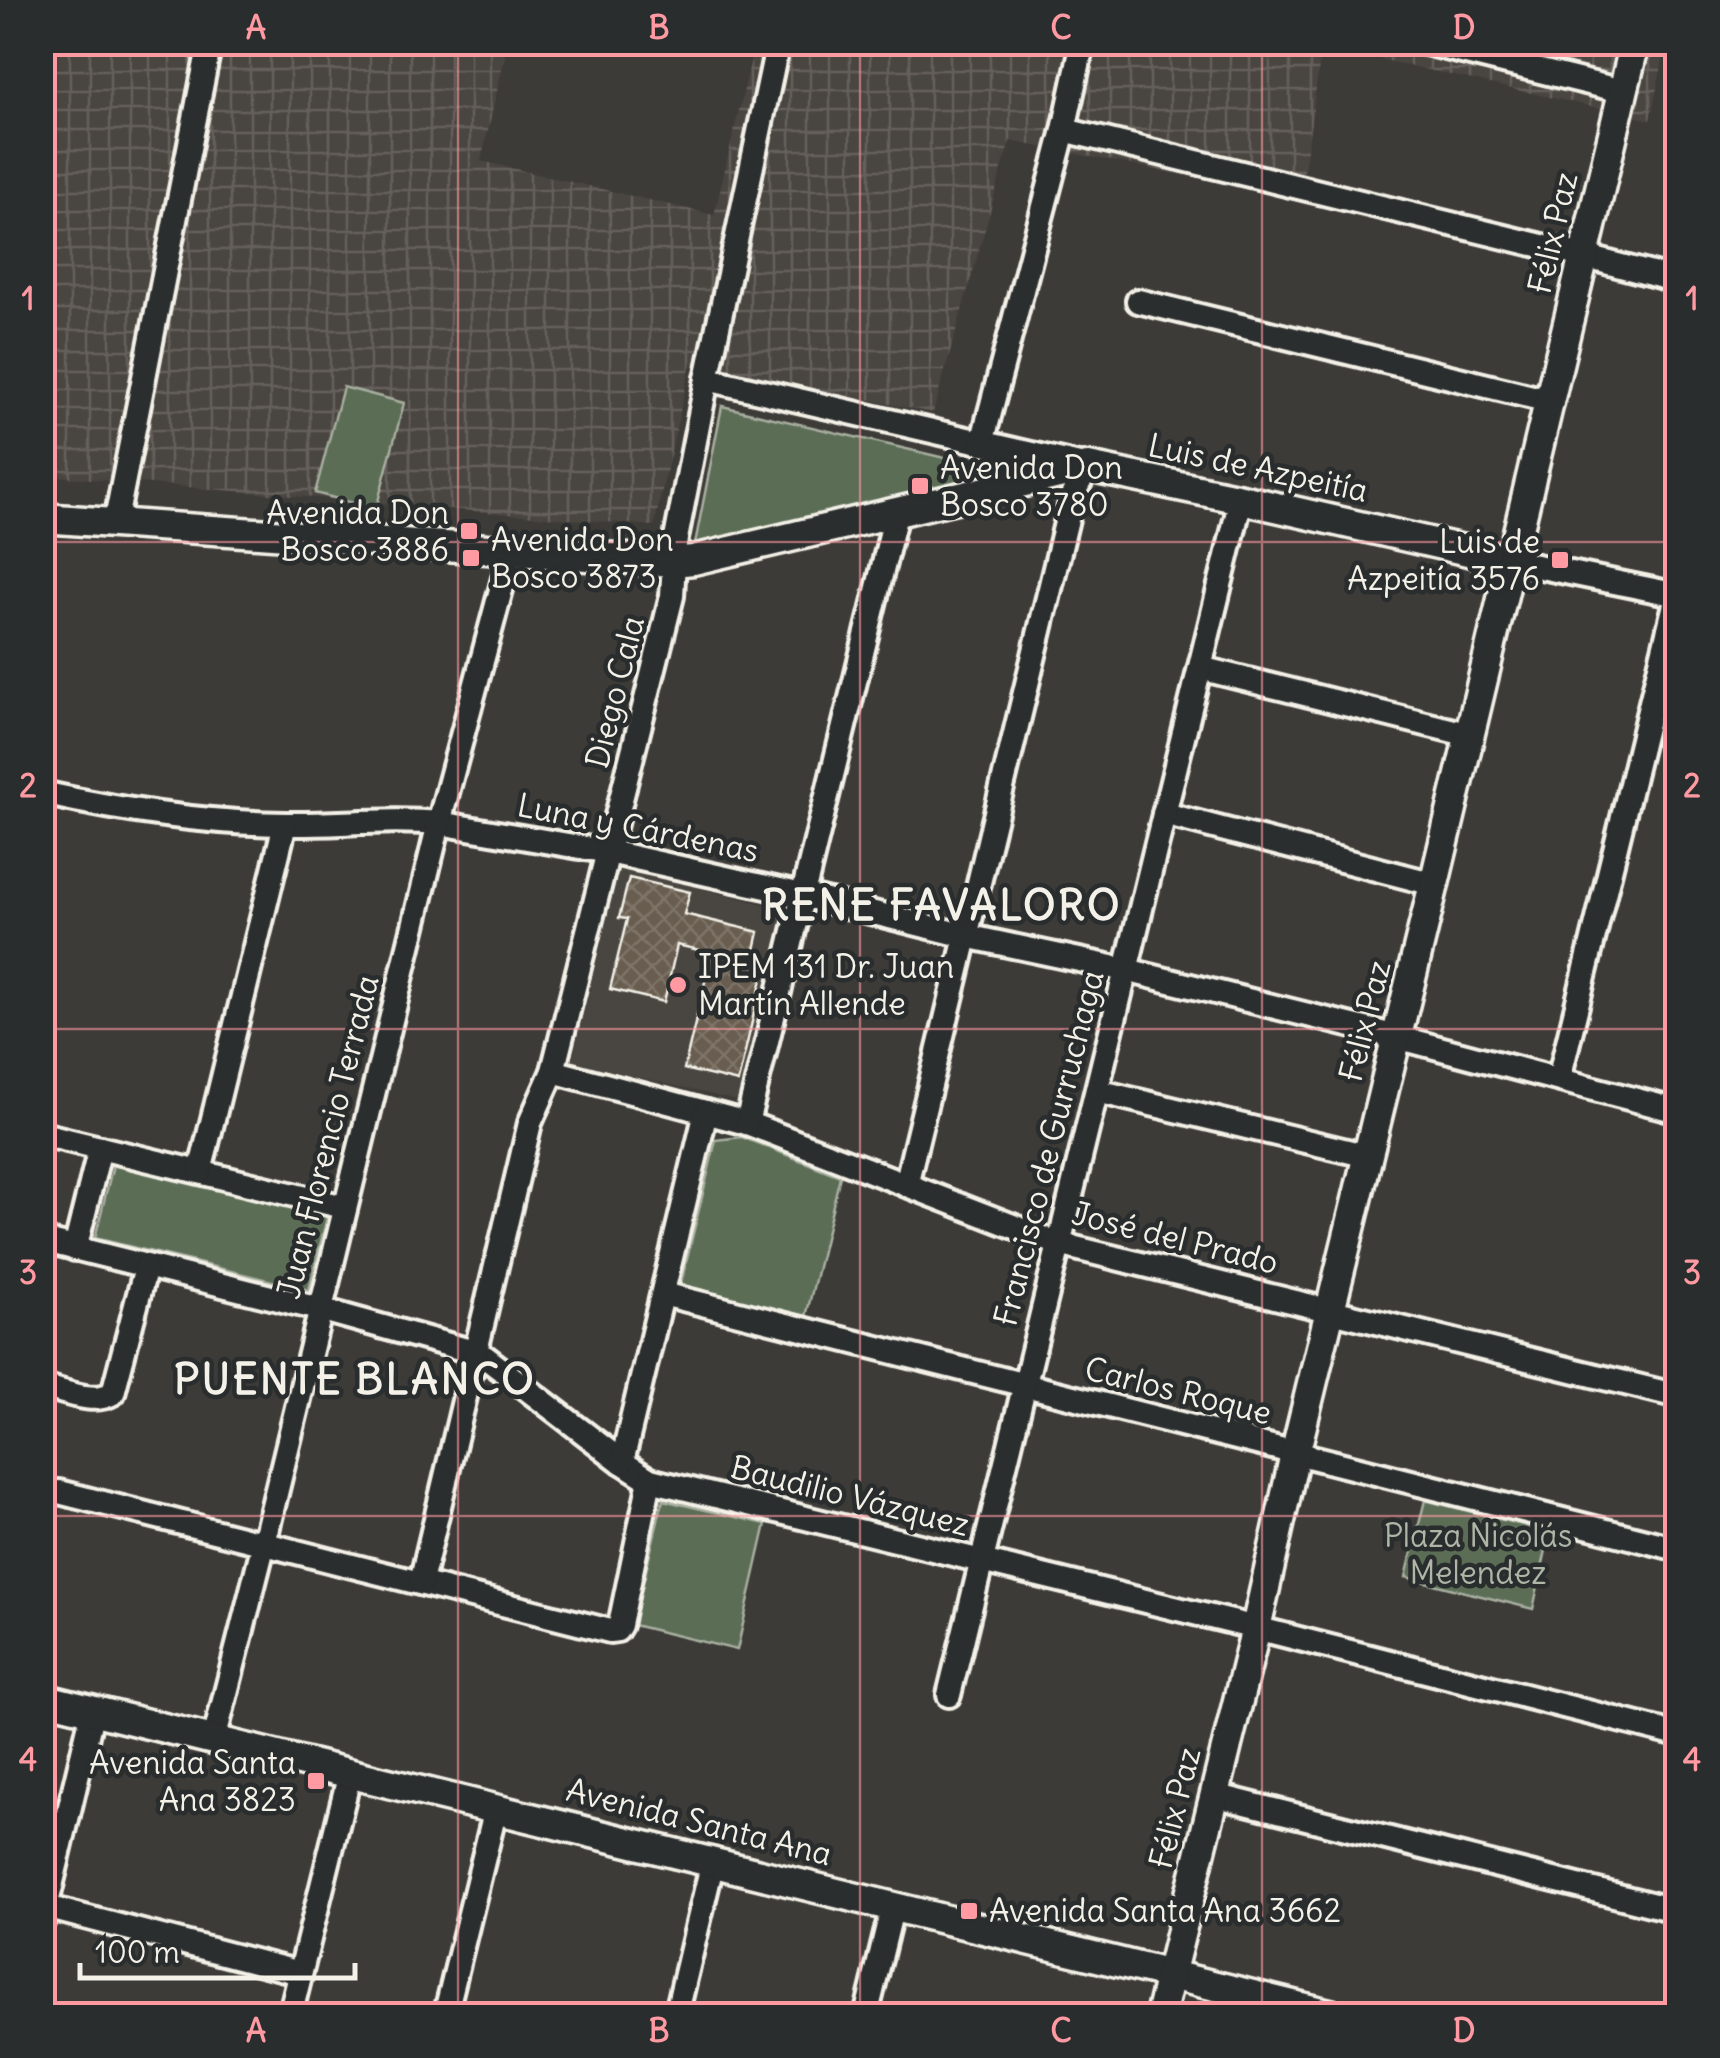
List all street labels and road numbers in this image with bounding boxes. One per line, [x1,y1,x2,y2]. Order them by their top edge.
street label: Félix Paz [1519,168,1586,298]
street label: Luis de Azpeitía [1145,424,1372,511]
street label: Diego Cala [576,612,653,772]
street label: Luna y Cárdenas [514,784,762,871]
street label: Félix Paz [1330,956,1399,1086]
street label: Francisco de Gurruchaga [984,966,1113,1330]
street label: Juan Florencio Terrada [267,971,388,1303]
street label: José del Prado [1068,1192,1283,1283]
street label: Carlos Roque [1080,1348,1276,1434]
street label: Baudilio Vázquez [727,1446,974,1545]
street label: Félix Paz [1140,1743,1209,1873]
street label: Avenida Santa Ana [562,1769,836,1874]

